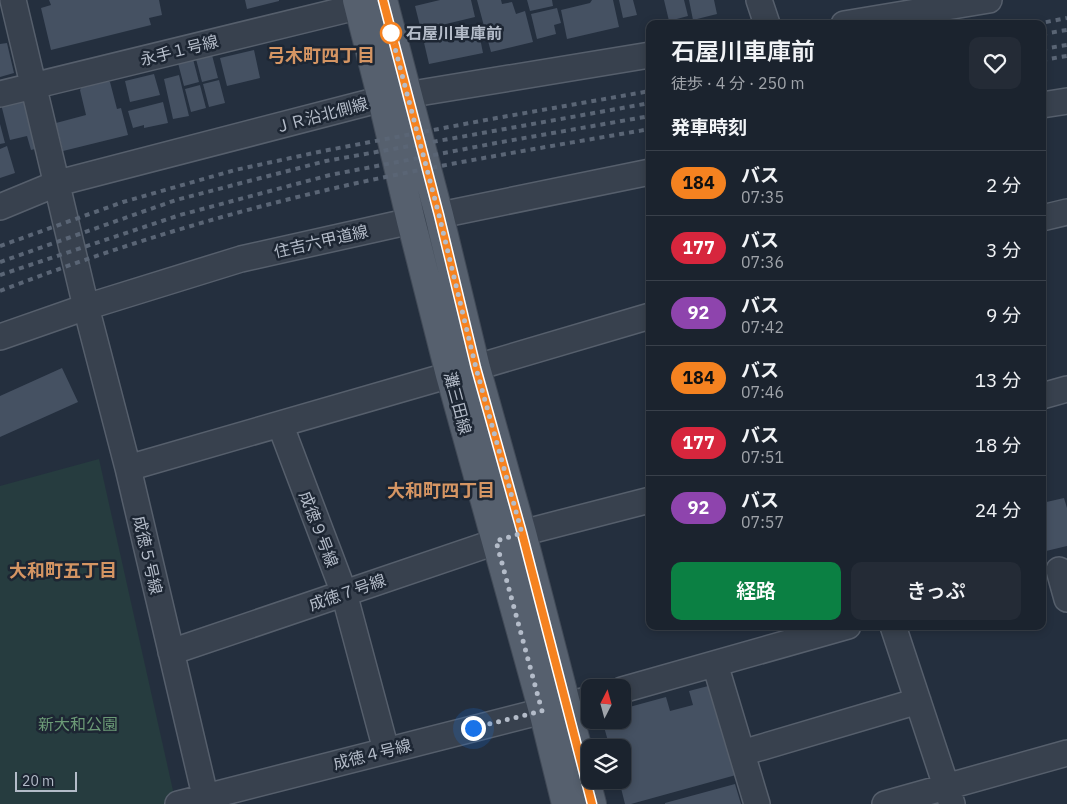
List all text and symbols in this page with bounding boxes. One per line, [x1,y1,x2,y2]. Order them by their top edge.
marker: 石屋川車庫前 [380,22,402,44]
place label: 石屋川車庫前 [406,23,502,43]
street label: 永手１号線 [138,31,220,69]
text: 石屋川車庫前 [671,35,815,67]
button: heart [969,37,1021,89]
district label: 弓木町四丁目 [267,44,375,67]
text: 徒歩 · 4 分 · 250 m [671,73,804,93]
street label: ＪＲ沿北側線 [272,93,370,137]
text: 発車時刻 [671,115,747,139]
text: バス [741,163,779,187]
text: 184 [682,171,715,194]
text: 2 分 [986,173,1021,197]
text: 07:35 [741,187,784,207]
street label: 住吉六甲道線 [272,220,370,262]
text: バス [741,228,779,252]
text: 177 [682,236,715,259]
text: 3 分 [986,238,1021,262]
text: 07:36 [741,252,784,272]
text: バス [741,293,779,317]
text: 92 [688,301,709,324]
text: 9 分 [986,303,1021,327]
text: 07:42 [741,317,784,337]
text: バス [741,358,779,382]
text: 184 [682,366,715,389]
text: 13 分 [975,368,1021,392]
street label: 灘三田線 [440,369,476,437]
text: 07:46 [741,382,784,402]
text: バス [741,423,779,447]
text: 177 [682,431,715,454]
text: 18 分 [975,433,1021,457]
text: 07:51 [741,447,784,467]
district label: 大和町四丁目 [387,479,495,502]
street label: 成徳９号線 [295,488,343,570]
text: バス [741,488,779,512]
text: 92 [688,496,709,519]
text: 24 分 [975,498,1021,522]
text: 07:57 [741,512,784,532]
street label: 成徳５号線 [129,514,167,596]
district label: 大和町五丁目 [9,559,117,582]
button: 経路 [671,562,841,620]
button: きっぷ [851,562,1021,620]
street label: 成徳７号線 [306,570,388,614]
north arrow [581,679,631,729]
map controls [581,679,631,789]
park label: 新大和公園 [38,714,118,734]
your location [461,716,486,741]
street label: 成徳４号線 [331,735,413,773]
button: layers [581,739,631,789]
scale bar [15,769,78,792]
text: 20 m [22,772,54,790]

